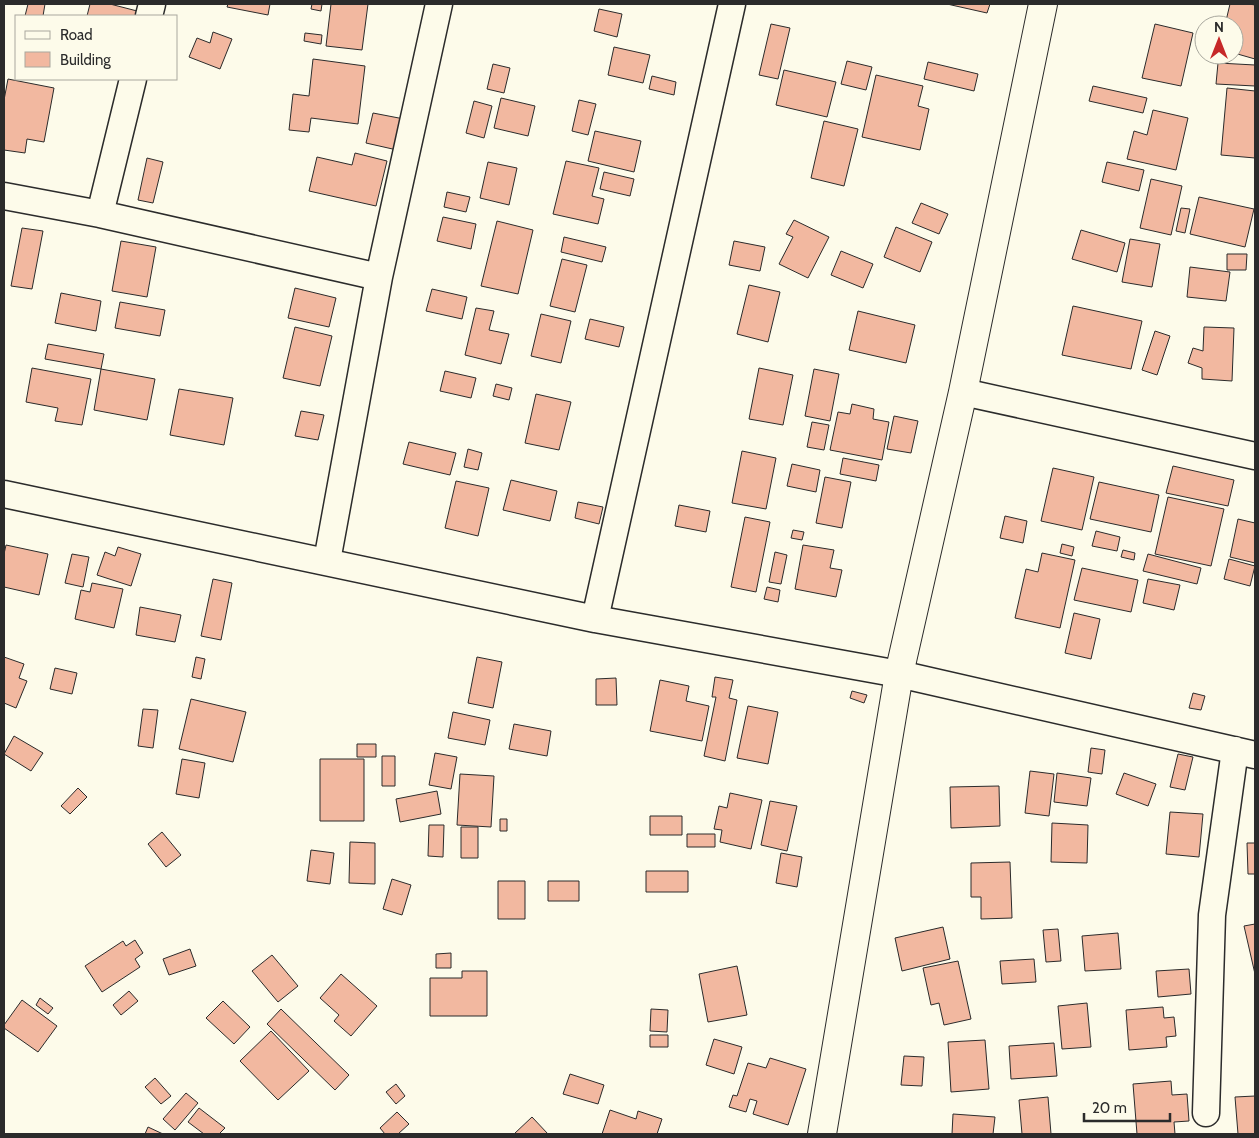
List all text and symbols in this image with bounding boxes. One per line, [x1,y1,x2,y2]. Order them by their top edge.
legend [15,15,178,80]
north arrow [1194,15,1244,65]
text: N [1214,18,1224,36]
text: Road [60,26,93,44]
text: Building [60,51,111,69]
scale bar [1084,1090,1170,1122]
text: 20 m [1092,1099,1127,1117]

